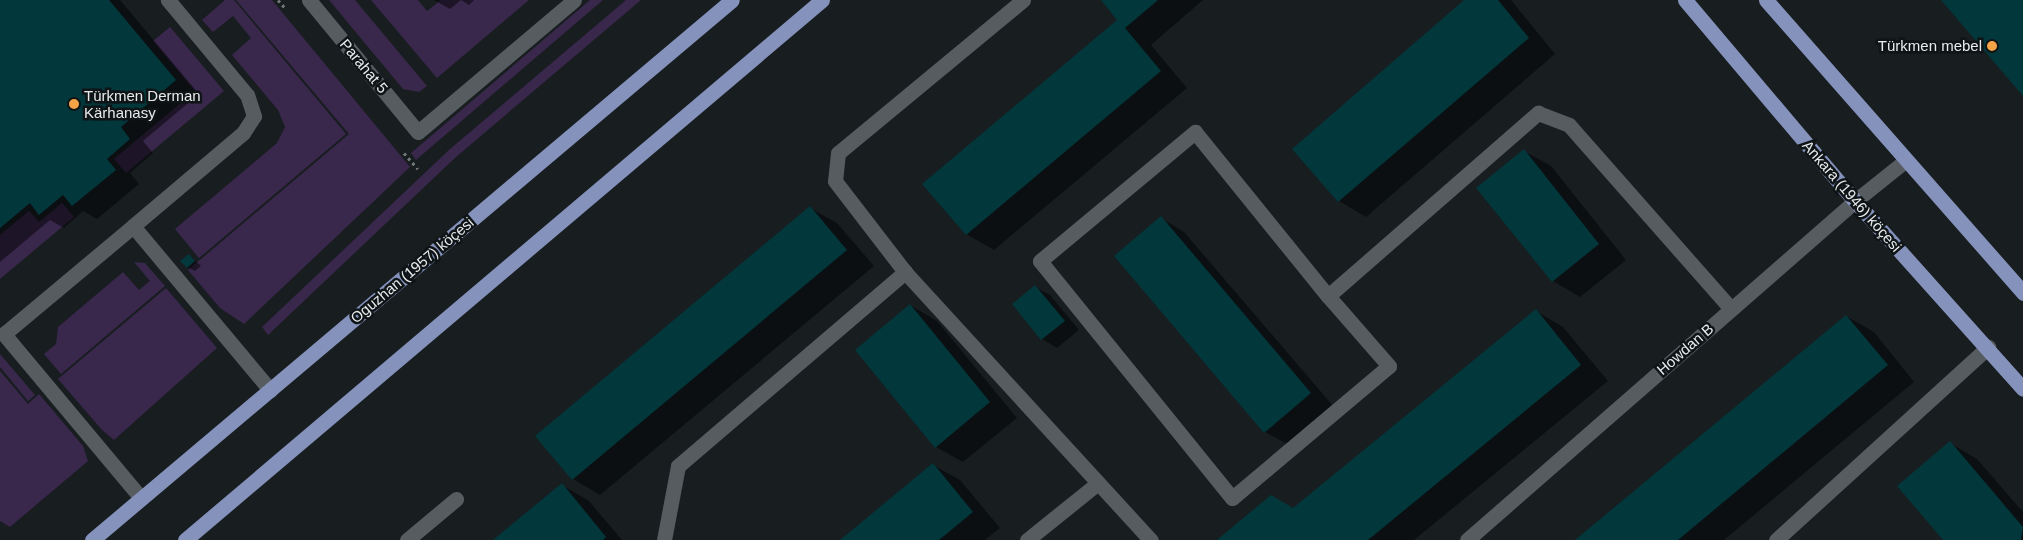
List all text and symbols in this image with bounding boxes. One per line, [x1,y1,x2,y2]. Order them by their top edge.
street label: Parahat 5 [336,35,392,97]
place label: Türkmen mebel [1878,37,1982,55]
marker: Türkmen mebel [1986,40,1998,52]
place label: Türkmen Derman Kärhanasy [84,86,201,121]
marker: Türkmen Derman Kärhanasy [68,98,80,110]
street label: Ankara (1946) köçesi [1799,137,1905,255]
street label: Oguzhan (1957) köçesi [347,213,477,327]
street label: Howdan B [1653,320,1717,378]

